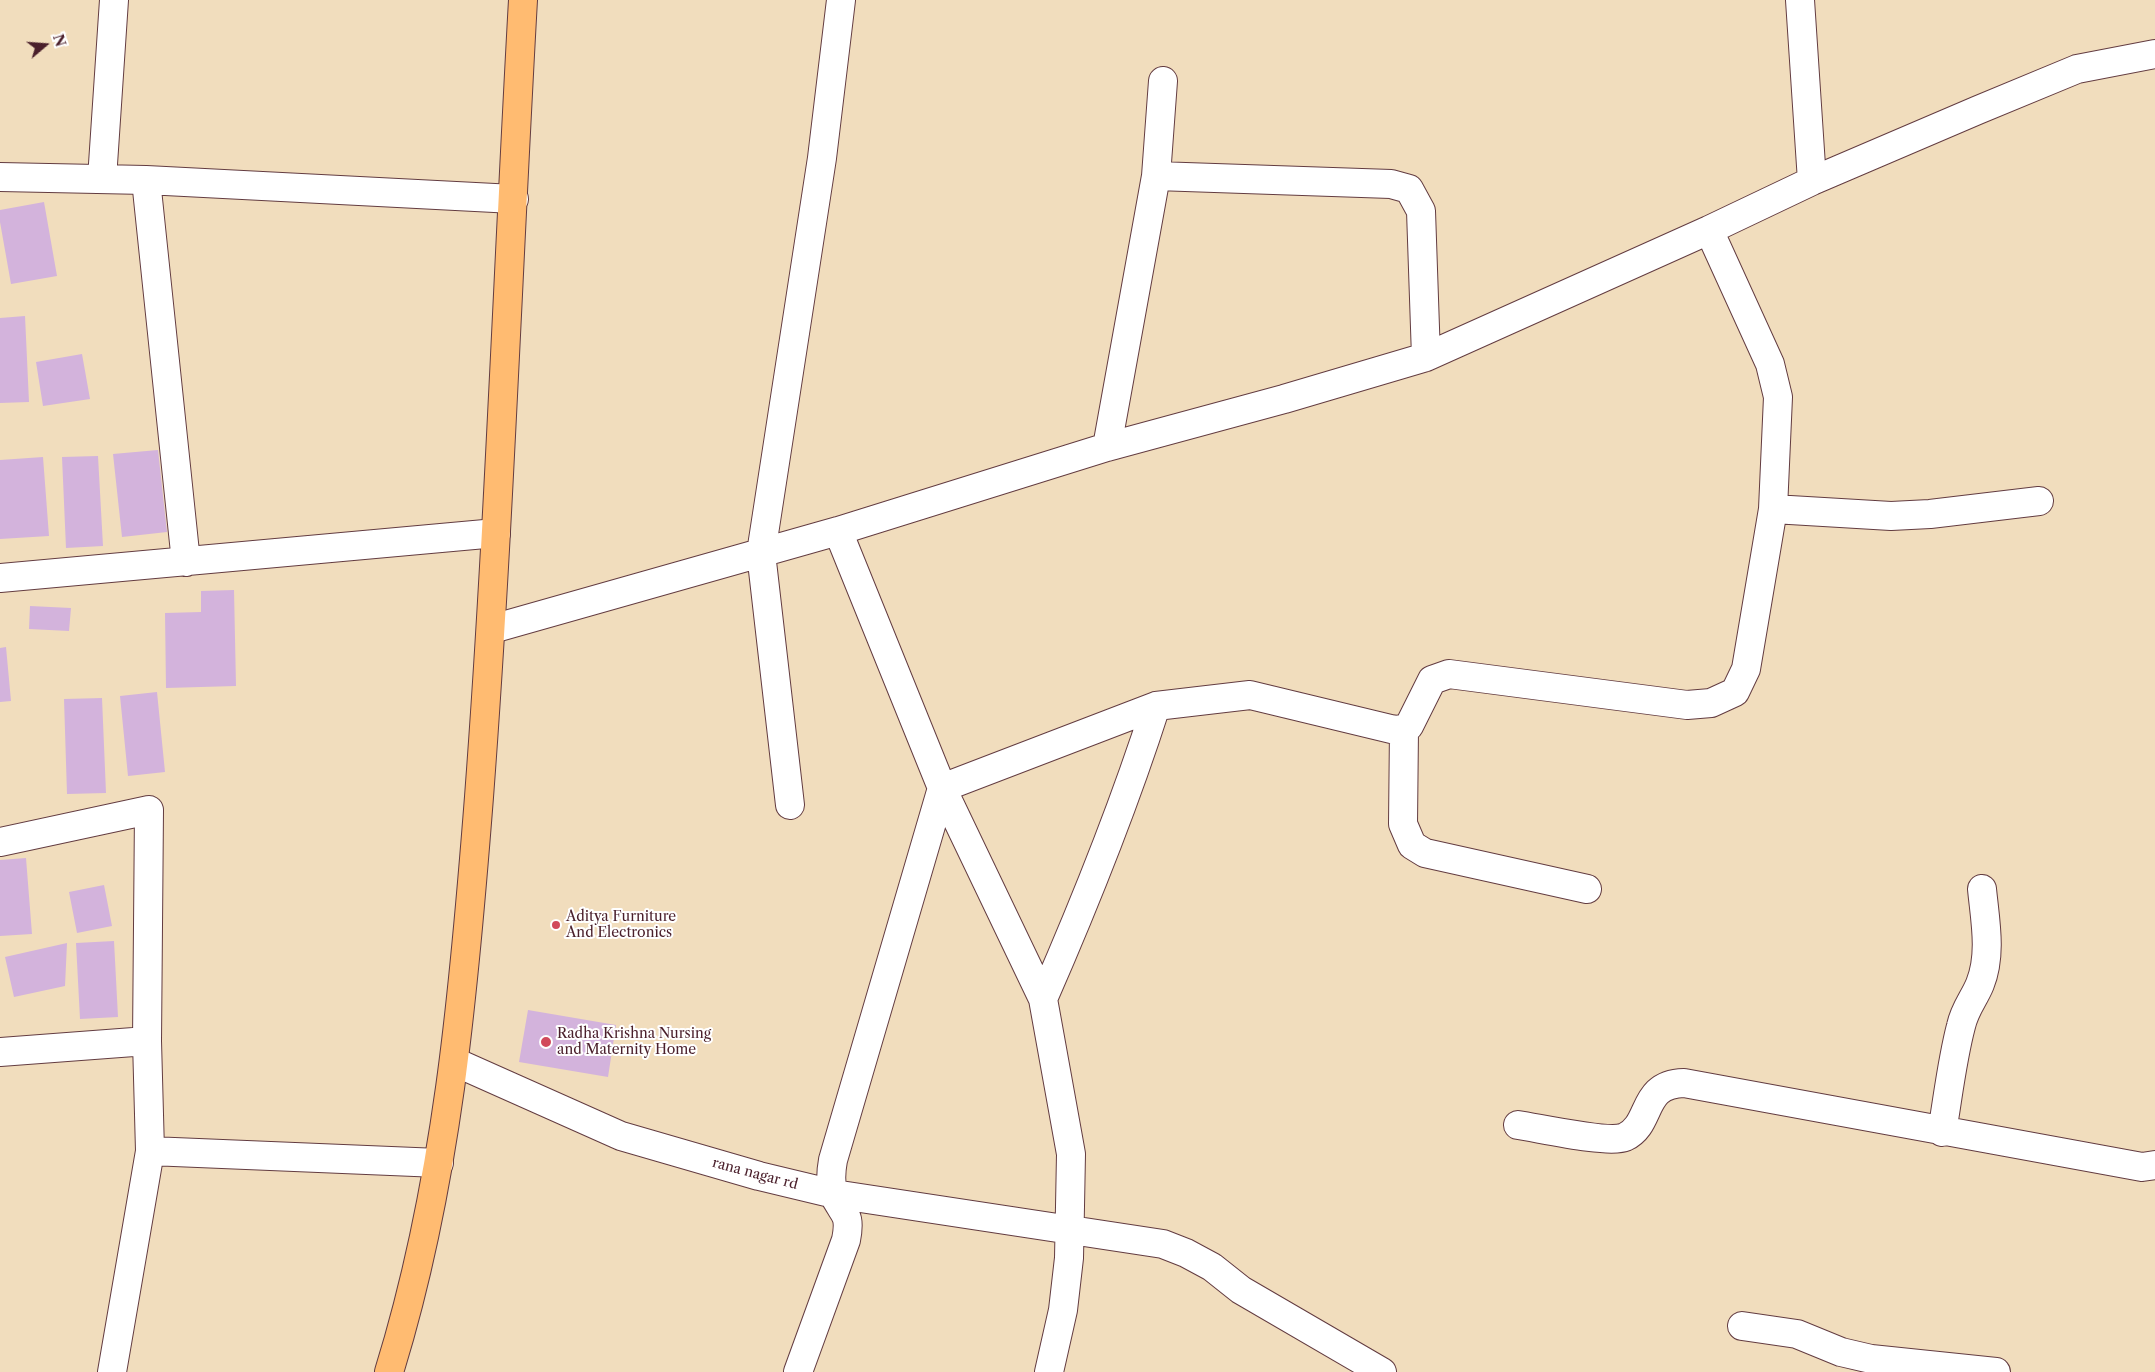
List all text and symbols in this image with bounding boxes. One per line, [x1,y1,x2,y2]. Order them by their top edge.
north arrow [20,20,70,70]
text: N [49,32,70,49]
place label: Aditya Furniture And Electronics [566,909,676,942]
marker: Aditya Furniture And Electronics [550,919,562,931]
place label: Radha Krishna Nursing and Maternity Home [557,1026,711,1058]
marker: Radha Krishna Nursing and Maternity Home [539,1035,553,1049]
street label: rana nagar rd [710,1155,800,1193]

